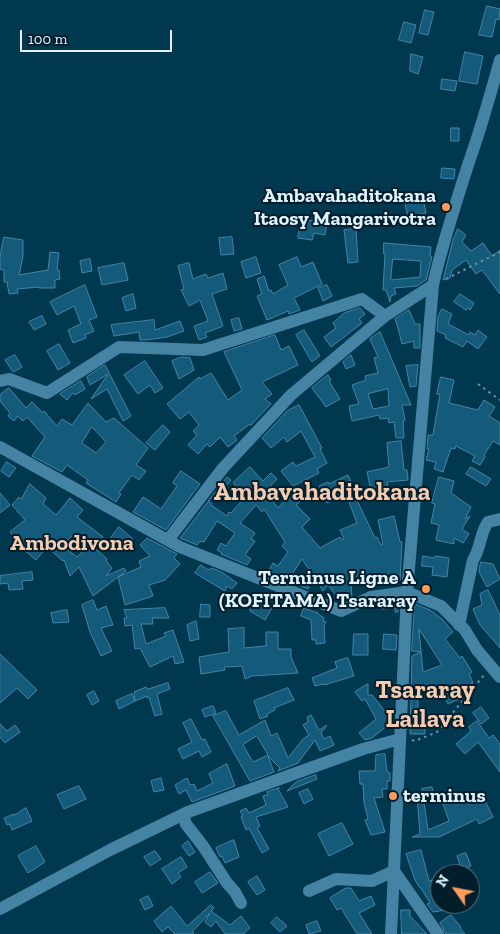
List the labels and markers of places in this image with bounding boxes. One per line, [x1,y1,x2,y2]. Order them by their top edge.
place label: Ambavahaditokana Itaosy Mangarivotra [254,184,436,231]
marker: Ambavahaditokana Itaosy Mangarivotra [440,201,452,213]
place label: Terminus Ligne A (KOFITAMA) Tsararay [219,566,416,613]
marker: Terminus Ligne A (KOFITAMA) Tsararay [420,583,432,595]
place label: terminus [403,784,486,808]
marker: terminus [387,790,399,802]

